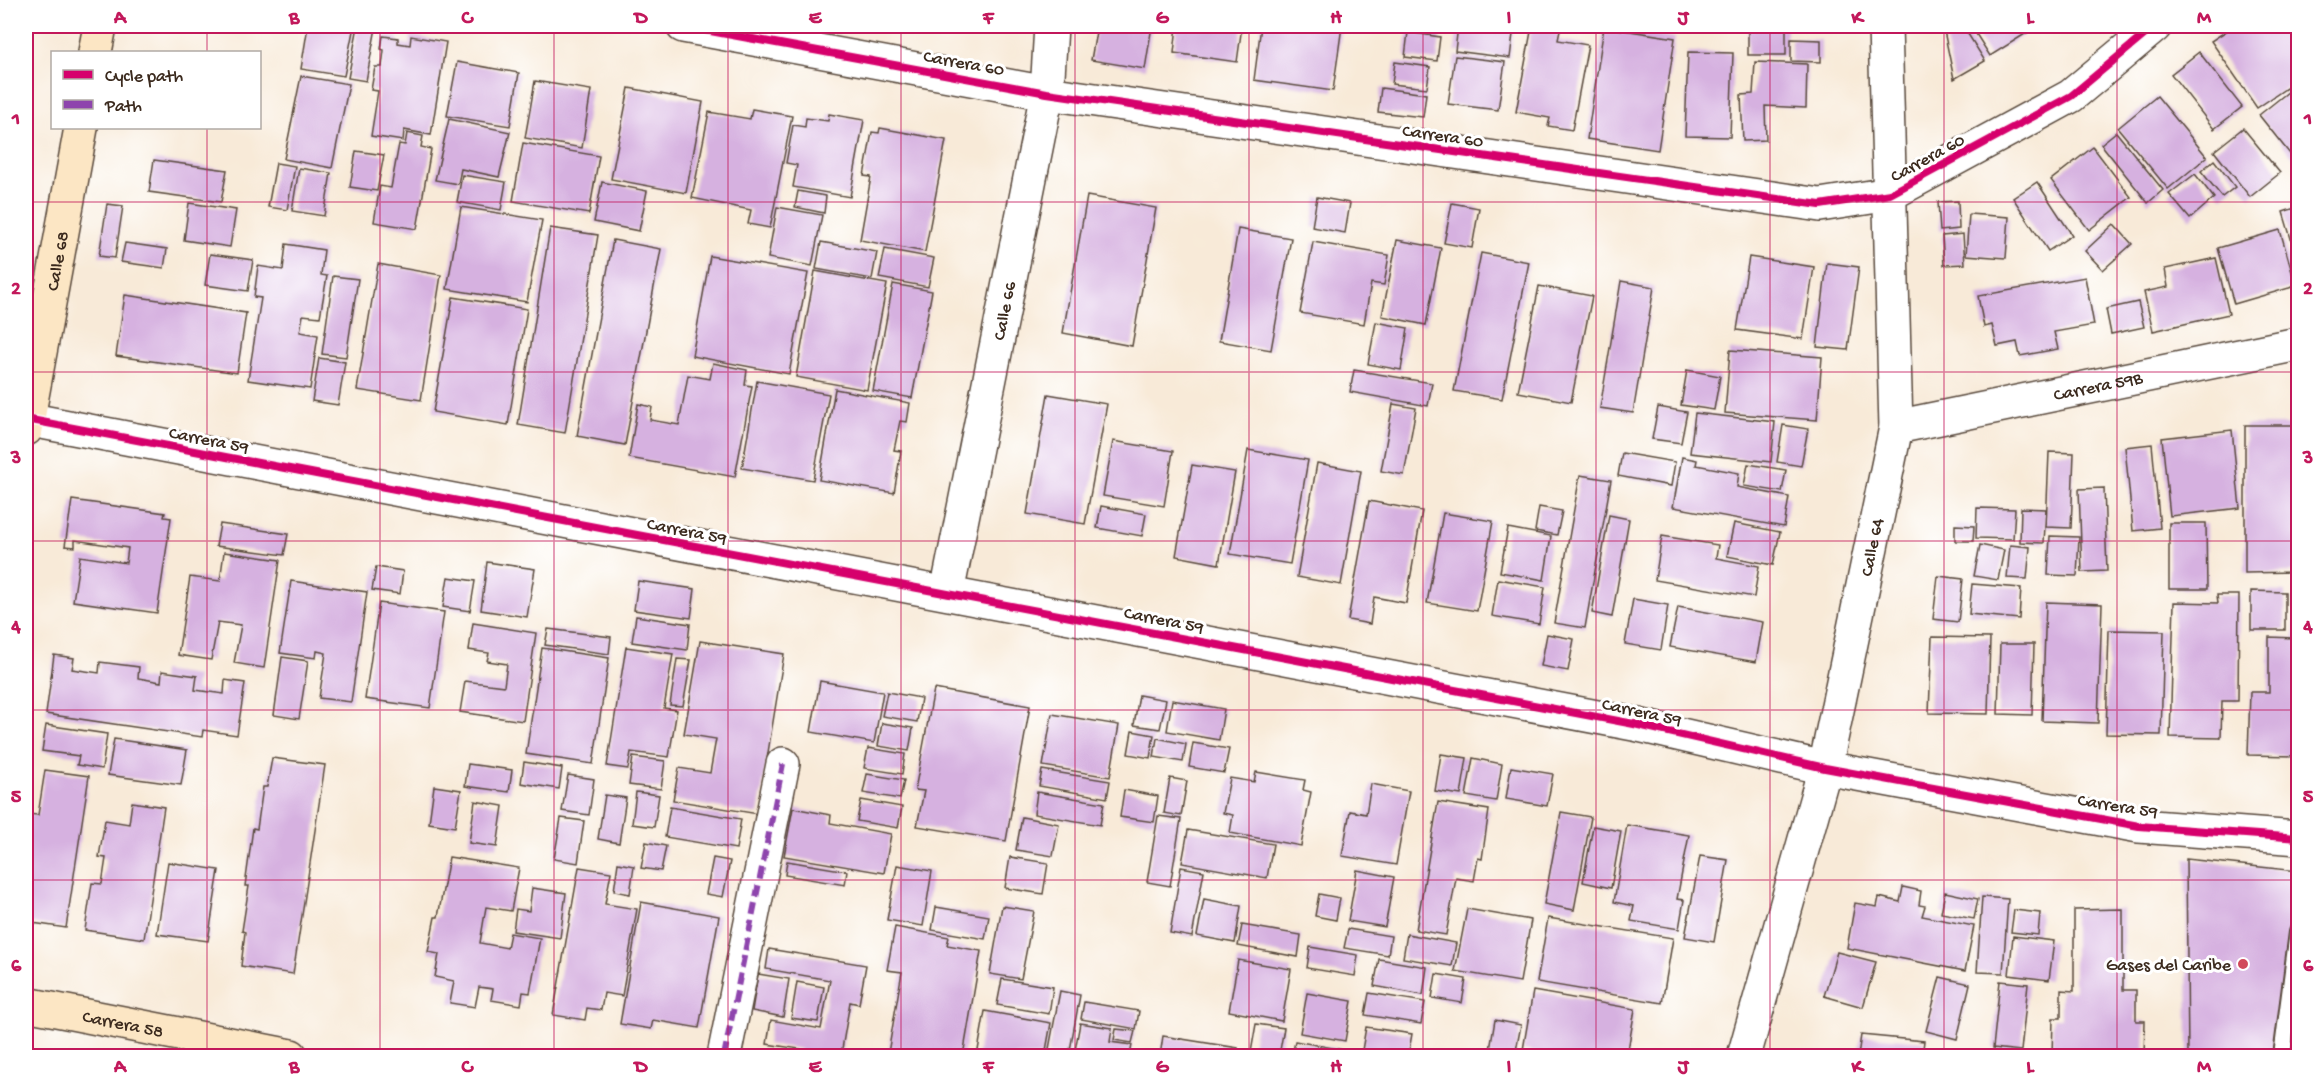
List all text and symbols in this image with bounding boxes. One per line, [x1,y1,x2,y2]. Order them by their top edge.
text: A [113,8,128,31]
text: B [288,8,300,31]
text: C [461,8,475,31]
text: D [632,8,648,31]
text: E [809,8,823,31]
text: F [982,8,995,31]
text: G [1156,8,1170,31]
text: H [1330,8,1342,31]
text: I [1507,8,1512,31]
text: J [1677,8,1690,31]
text: K [1850,8,1865,31]
text: L [2026,8,2035,31]
text: M [2197,8,2212,31]
street label: Carrera 60 [921,47,1006,82]
legend [51,51,261,129]
text: Cycle path [105,67,183,88]
text: Path [104,97,142,118]
text: 1 [11,109,20,132]
text: 1 [2303,109,2312,132]
street label: Carrera 60 [1401,121,1485,154]
street label: Carrera 60 [1887,130,1969,188]
street label: Calle 68 [43,230,75,293]
text: 2 [11,279,21,302]
street label: Calle 66 [990,279,1022,342]
text: 2 [2303,279,2313,302]
street label: Carrera 59B [2052,368,2145,407]
street label: Carrera 59 [167,423,250,459]
text: 3 [10,448,21,471]
text: 3 [2302,448,2313,471]
street label: Carrera 59 [645,514,728,550]
street label: Calle 64 [1857,516,1890,578]
street label: Carrera 59 [1122,603,1205,639]
text: 4 [10,617,21,640]
text: 4 [2302,617,2313,640]
street label: Carrera 59 [1600,695,1683,732]
text: 5 [11,787,22,810]
text: 5 [2303,787,2314,810]
street label: Carrera 59 [2076,791,2159,824]
text: 6 [11,956,22,979]
place label: Gases del Caribe [2106,956,2232,977]
text: 6 [2303,956,2314,979]
marker: Gases del Caribe [2236,957,2250,971]
street label: Carrera 58 [81,1007,165,1044]
text: A [113,1057,128,1080]
text: B [288,1057,300,1080]
text: C [461,1057,475,1080]
text: D [632,1057,648,1080]
text: E [809,1057,823,1080]
text: F [982,1057,995,1080]
text: G [1156,1057,1170,1080]
text: H [1330,1057,1342,1080]
text: I [1507,1057,1512,1080]
text: J [1677,1057,1690,1080]
text: K [1850,1057,1865,1080]
text: L [2026,1057,2035,1080]
text: M [2197,1057,2212,1080]

